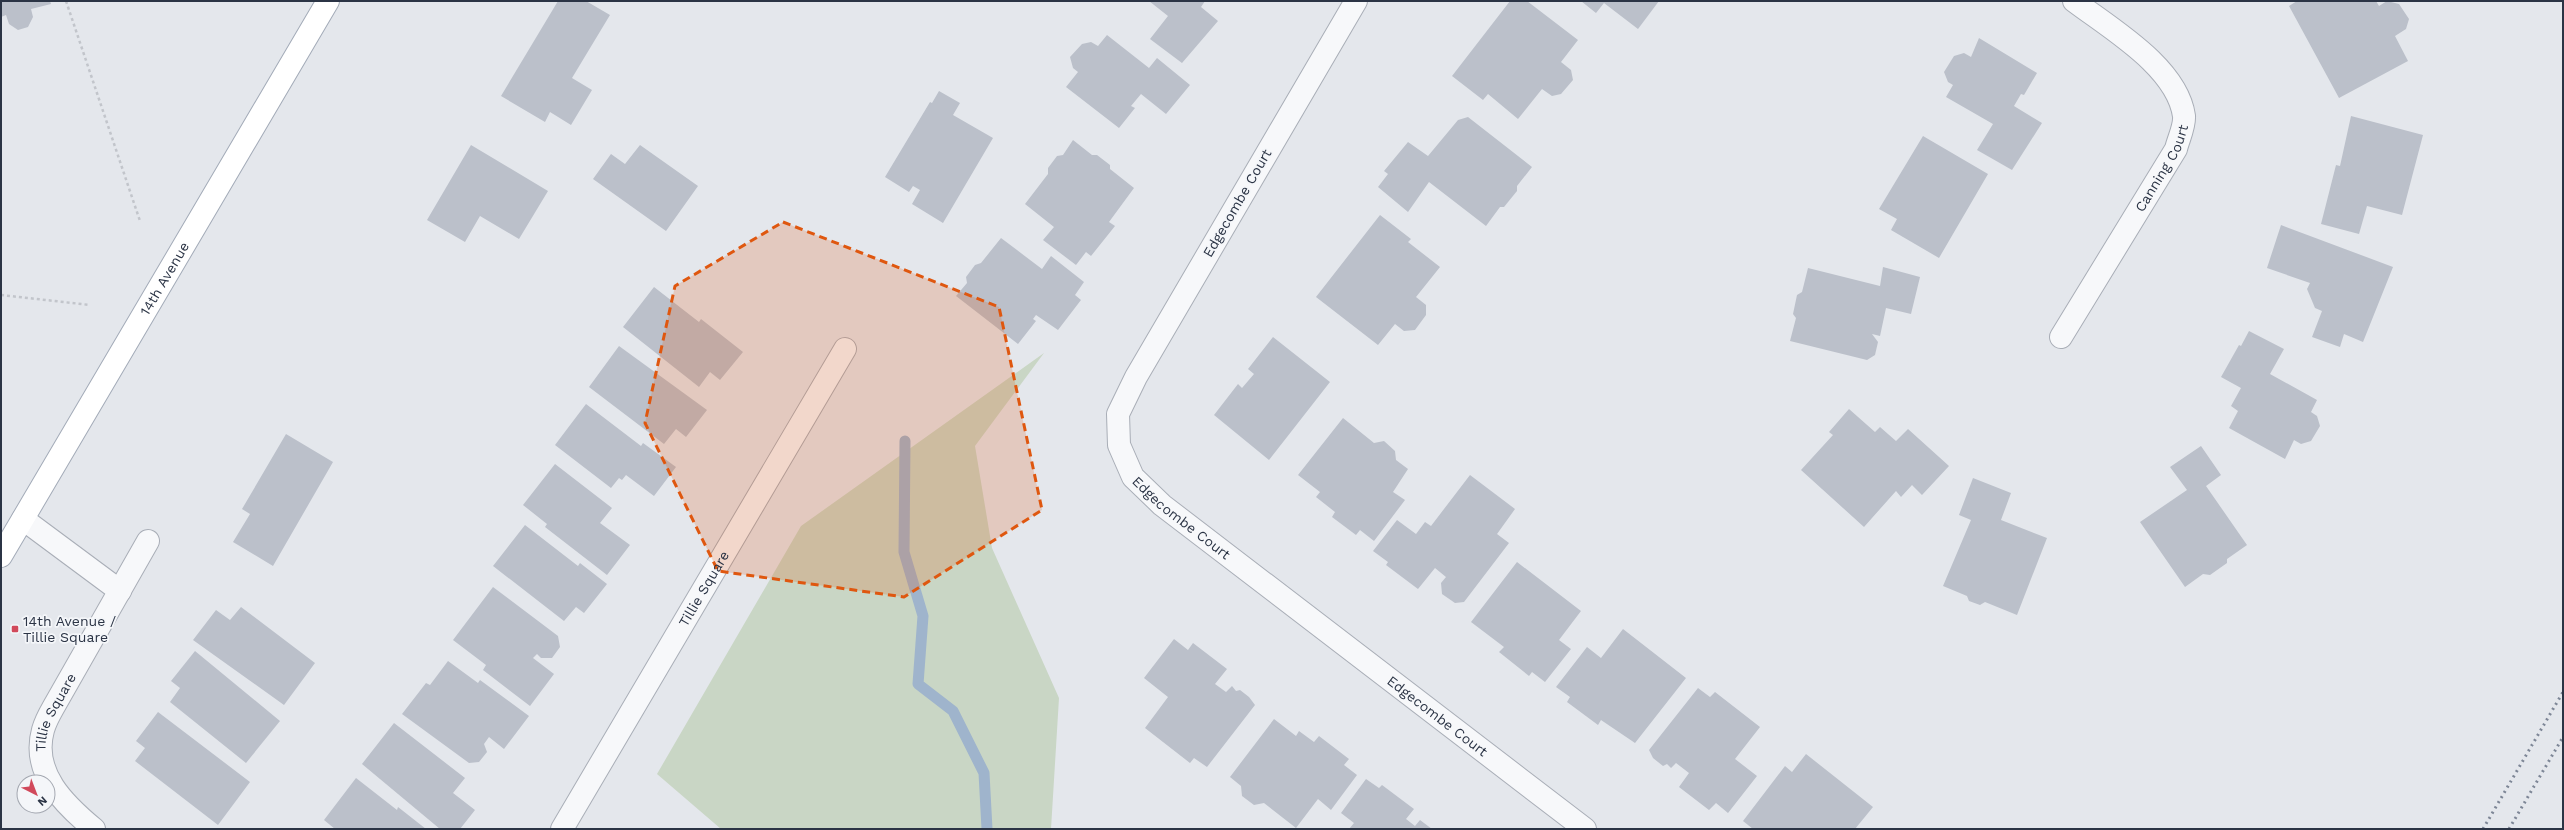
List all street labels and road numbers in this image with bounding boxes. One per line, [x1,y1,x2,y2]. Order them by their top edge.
street label: Canning Court [2132,123,2191,215]
street label: Edgecombe Court [1200,146,1274,260]
street label: 14th Avenue [137,239,192,318]
street label: Edgecombe Court [1129,473,1234,562]
street label: Tillie Square [675,548,732,629]
street label: Tillie Square [33,670,79,752]
street label: Edgecombe Court [1384,673,1491,760]

